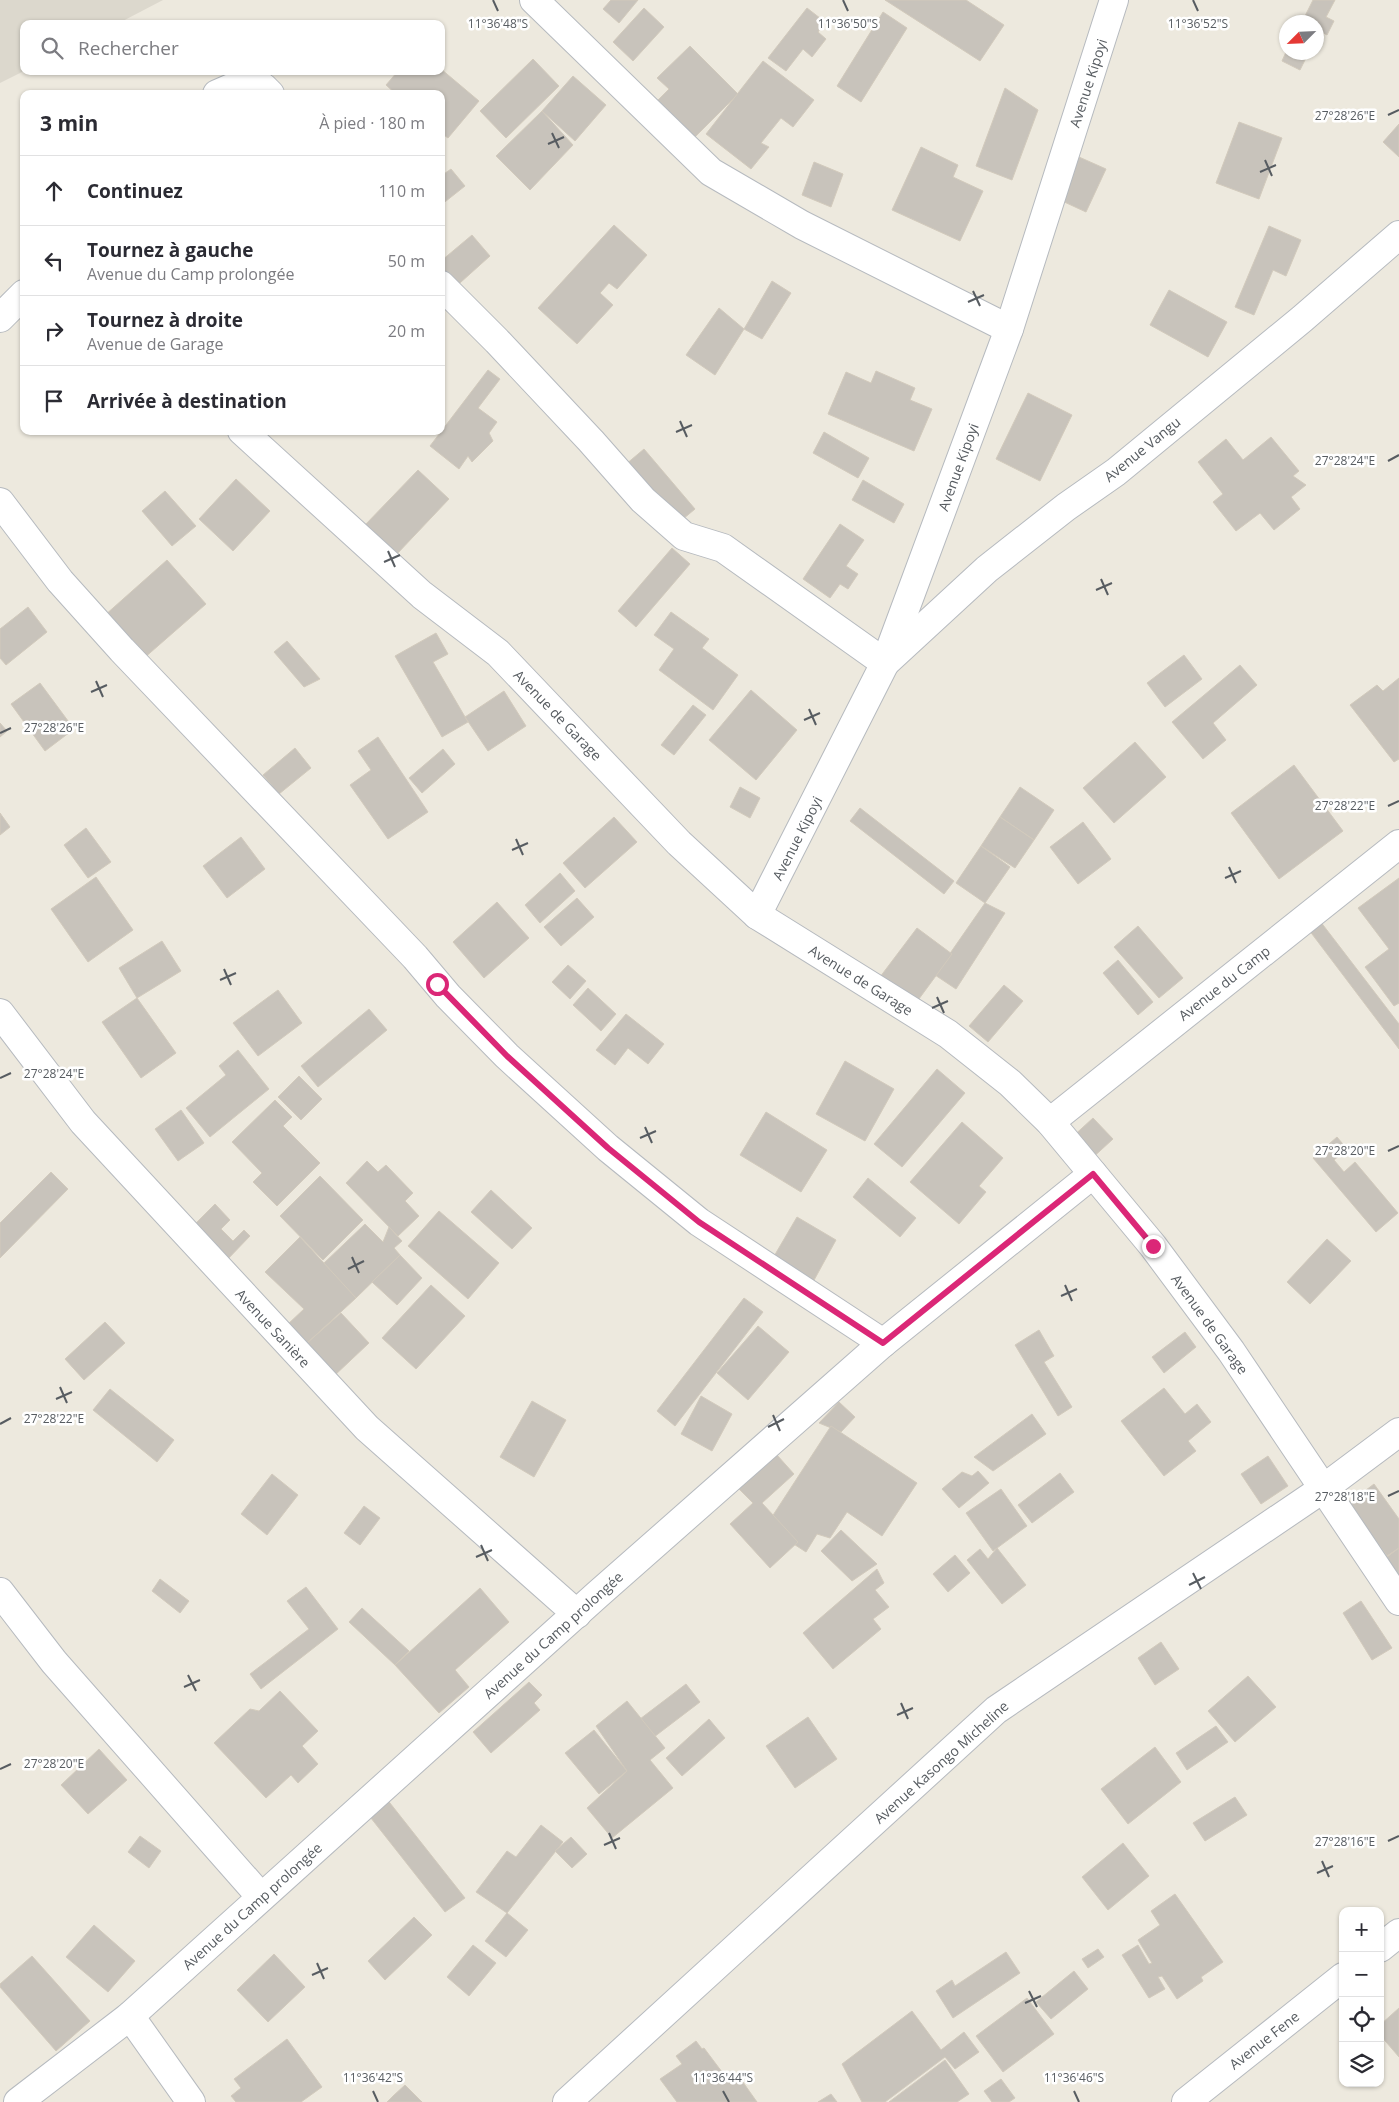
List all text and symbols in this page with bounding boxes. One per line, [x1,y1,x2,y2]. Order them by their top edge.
text: 11°36'48"S [468,15,528,32]
text: 11°36'50"S [818,15,878,32]
text: 11°36'52"S [1168,15,1228,32]
north arrow [1279,15,1324,60]
search box [20,20,445,75]
icon: search [38,34,66,62]
text: Rechercher [78,35,179,61]
street label: Avenue Kipoyi [1065,36,1111,130]
text: 27°28'26"E [1315,107,1375,124]
text: 3 min [40,109,98,137]
text: À pied · 180 m [319,112,425,134]
icon: ahead [40,177,68,205]
text: Continuez [87,178,183,204]
text: 110 m [379,180,425,202]
text: Tournez à gauche [87,237,253,263]
icon: left [40,247,68,275]
text: 50 m [388,250,425,272]
text: Avenue du Camp prolongée [87,263,294,285]
text: Tournez à droite [87,307,243,333]
icon: right [40,317,68,345]
text: 20 m [388,320,425,342]
text: Avenue de Garage [87,333,223,355]
icon: arrive [40,387,68,415]
text: Arrivée à destination [87,388,287,414]
street label: Avenue Vangu [1100,412,1184,486]
street label: Avenue Kipoyi [933,421,983,513]
text: 27°28'24"E [1315,452,1375,469]
street label: Avenue de Garage [510,665,606,765]
text: 27°28'26"E [24,719,84,736]
street label: Avenue Kipoyi [768,793,826,883]
text: 27°28'22"E [1315,797,1375,814]
street label: Avenue de Garage [805,940,917,1020]
street label: Avenue du Camp [1174,941,1274,1025]
route start [426,973,449,996]
text: 27°28'24"E [24,1065,84,1082]
text: 27°28'20"E [1315,1142,1375,1159]
route end [1142,1235,1165,1258]
street label: Avenue de Garage [1167,1270,1253,1378]
street label: Avenue Sanière [231,1284,315,1372]
text: 27°28'22"E [24,1410,84,1427]
text: 27°28'18"E [1315,1488,1375,1505]
street label: Avenue du Camp prolongée [479,1567,627,1703]
street label: Avenue Kasongo Micheline [870,1696,1012,1828]
text: 27°28'20"E [24,1755,84,1772]
text: 27°28'16"E [1315,1833,1375,1850]
street label: Avenue du Camp prolongée [178,1838,326,1974]
map controls [1339,1907,1384,2087]
button: + [1339,1907,1384,1952]
button: − [1339,1952,1384,1997]
button: locate [1339,1997,1384,2042]
street label: Avenue Fene [1225,2007,1303,2073]
button: layers [1339,2042,1384,2087]
text: 11°36'42"S [343,2069,403,2086]
text: 11°36'44"S [693,2069,753,2086]
text: 11°36'46"S [1044,2069,1104,2086]

